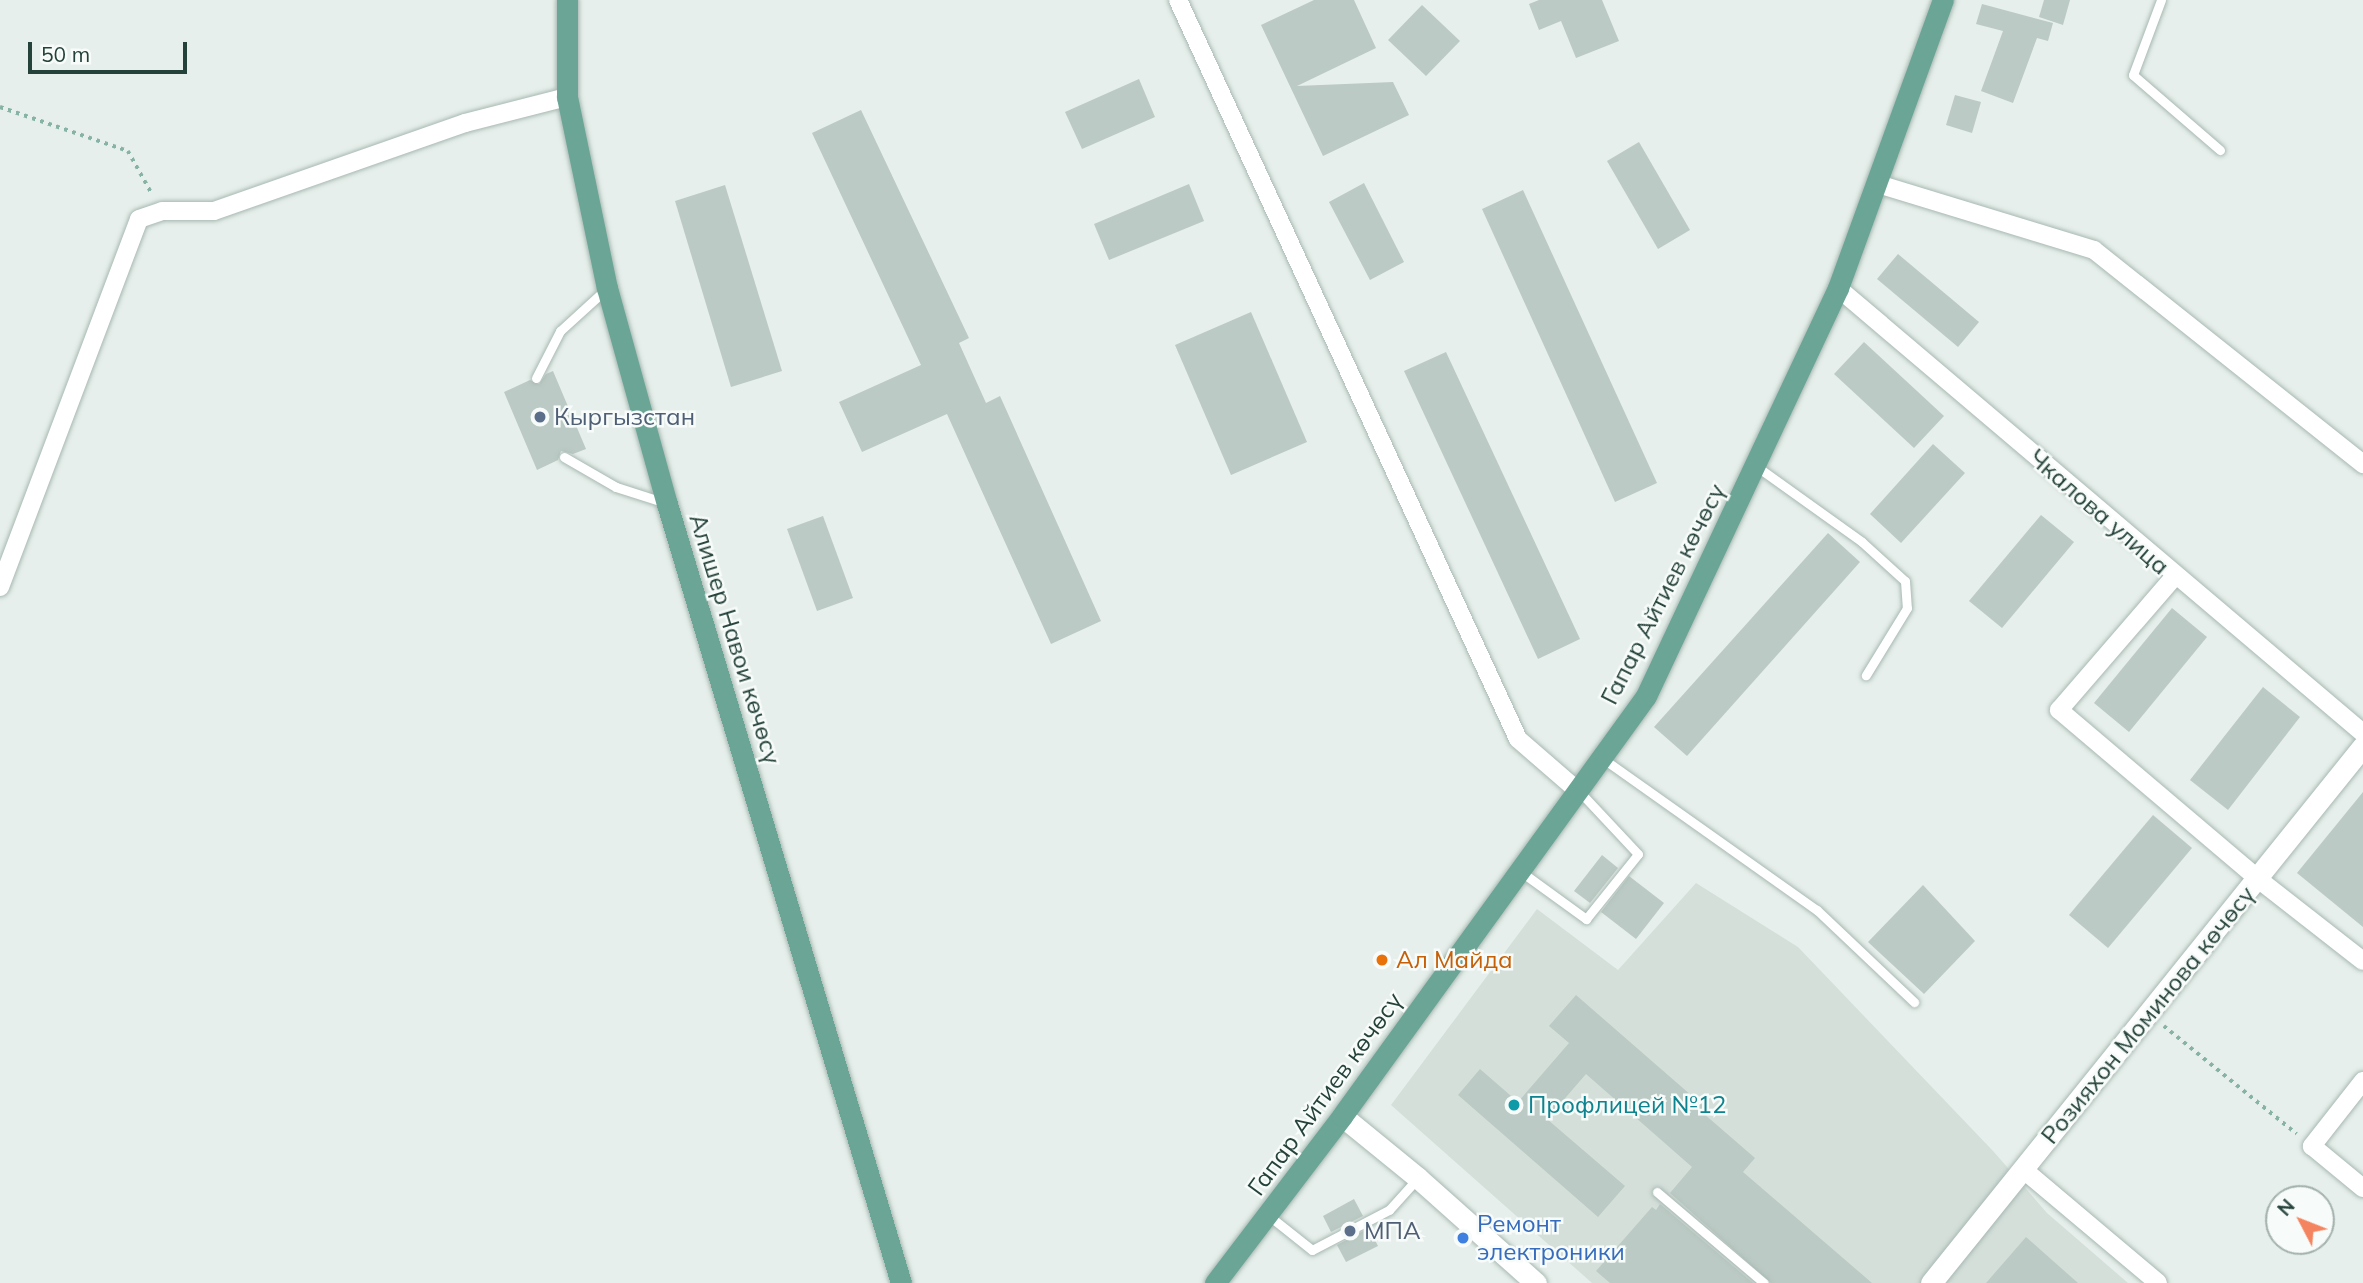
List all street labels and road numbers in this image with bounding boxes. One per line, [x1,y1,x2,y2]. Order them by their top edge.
street label: Чкалова улица [2023,443,2175,581]
street label: Гапар Айтиев көчөсү [1595,479,1731,709]
street label: Алишер Навои көчөсү [683,510,787,768]
street label: Розияхон Моминова көчөсү [2035,880,2261,1150]
street label: Гапар Айтиев көчөсү [1242,987,1408,1201]

